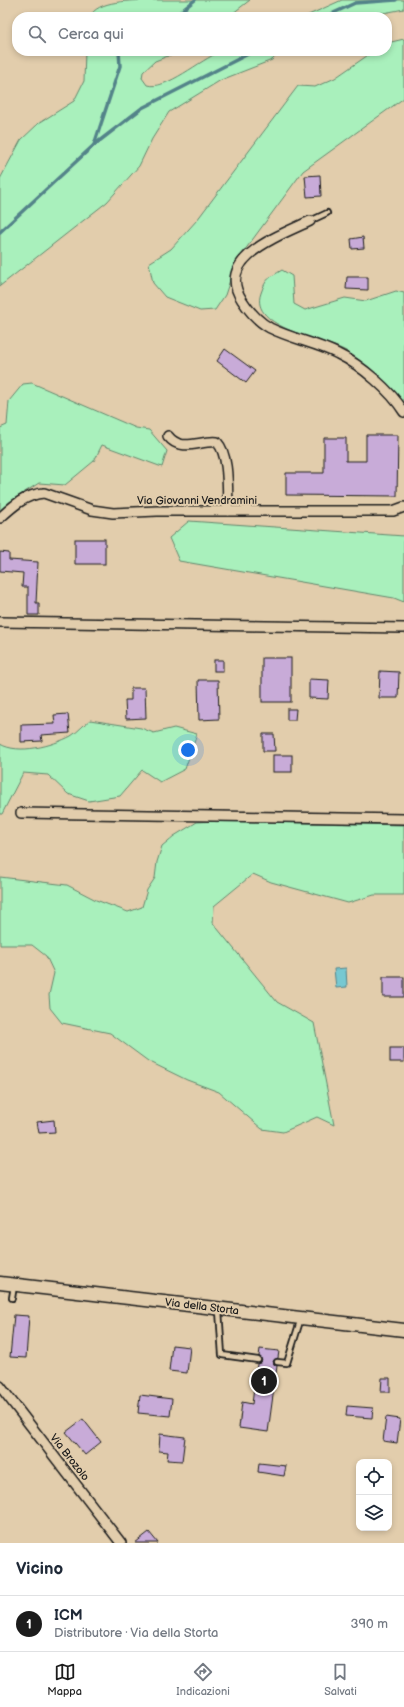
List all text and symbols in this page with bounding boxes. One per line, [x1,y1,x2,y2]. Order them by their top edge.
search box [12,12,392,56]
icon: search [26,23,48,45]
text: Cerca qui [58,25,124,44]
street label: Via Giovanni Vendramini [137,494,257,507]
your location [178,740,198,760]
street label: Via della Storta [164,1296,240,1317]
pin: 1 [251,1366,277,1396]
street label: Via Brozolo [47,1431,92,1483]
map controls [356,1459,392,1531]
button: locate [356,1459,392,1495]
button: layers [356,1495,392,1531]
text: Vicino [16,1559,63,1579]
text: ICM [54,1606,83,1625]
text: 1 [26,1616,32,1632]
text: 390 m [351,1616,388,1632]
text: Distributore · Via della Storta [54,1625,218,1641]
tab: Mappa [47,1661,82,1698]
tab: Indicazioni [176,1661,230,1698]
tab: Salvati [324,1661,357,1698]

